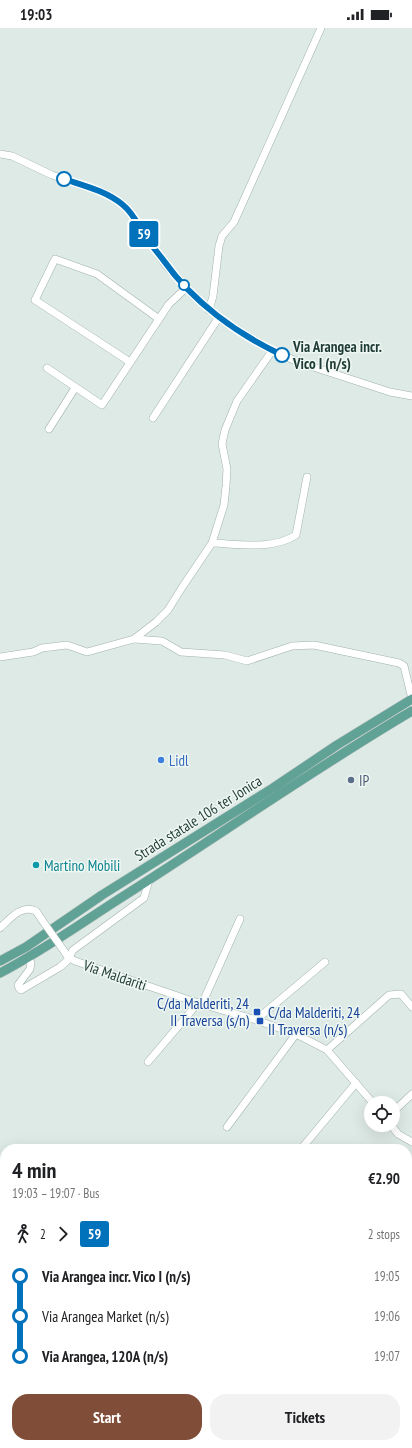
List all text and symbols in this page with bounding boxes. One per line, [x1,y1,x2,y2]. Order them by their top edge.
text: 19:03 [20,5,52,24]
unlabelled marker [56,171,72,187]
line badge: 59 [126,221,162,247]
text: 59 [137,225,151,243]
unlabelled marker [178,279,190,291]
place label: Via Arangea incr. Vico I (n/s) [292,337,382,373]
marker: Via Arangea incr. Vico I (n/s) [274,347,290,363]
place label: Lidl [169,751,189,770]
marker: Lidl [156,755,166,765]
street label: Strada statale 106 ter Jonica [131,771,265,865]
place label: IP [359,771,369,790]
marker: IP [346,775,356,785]
place label: Martino Mobili [44,856,120,875]
marker: Martino Mobili [31,860,41,870]
street label: Via Maldariti [80,955,149,995]
place label: C/da Malderiti, 24 II Traversa (s/n) [157,994,250,1030]
place label: C/da Malderiti, 24 II Traversa (n/s) [268,1003,360,1039]
marker: C/da Malderiti, 24 II Traversa (s/n) [252,1007,262,1017]
marker: C/da Malderiti, 24 II Traversa (n/s) [255,1016,265,1026]
map controls [364,1096,400,1132]
button: locate [364,1096,400,1132]
text: 4 min [12,1156,56,1184]
text: €2.90 [368,1169,400,1188]
text: 19:03 – 19:07 · Bus [12,1185,99,1202]
icon: walk [12,1223,34,1245]
icon: forward [52,1223,74,1245]
text: 59 [88,1225,101,1243]
text: 2 [40,1226,46,1243]
text: 2 stops [368,1226,400,1243]
text: Via Arangea incr. Vico I (n/s) [42,1267,191,1286]
text: 19:05 [374,1268,400,1285]
text: Via Arangea Market (n/s) [42,1307,169,1326]
text: 19:06 [374,1308,400,1325]
text: Via Arangea, 120A (n/s) [42,1347,168,1366]
text: 19:07 [374,1348,400,1365]
button: Start [12,1394,202,1440]
button: Tickets [210,1394,400,1440]

